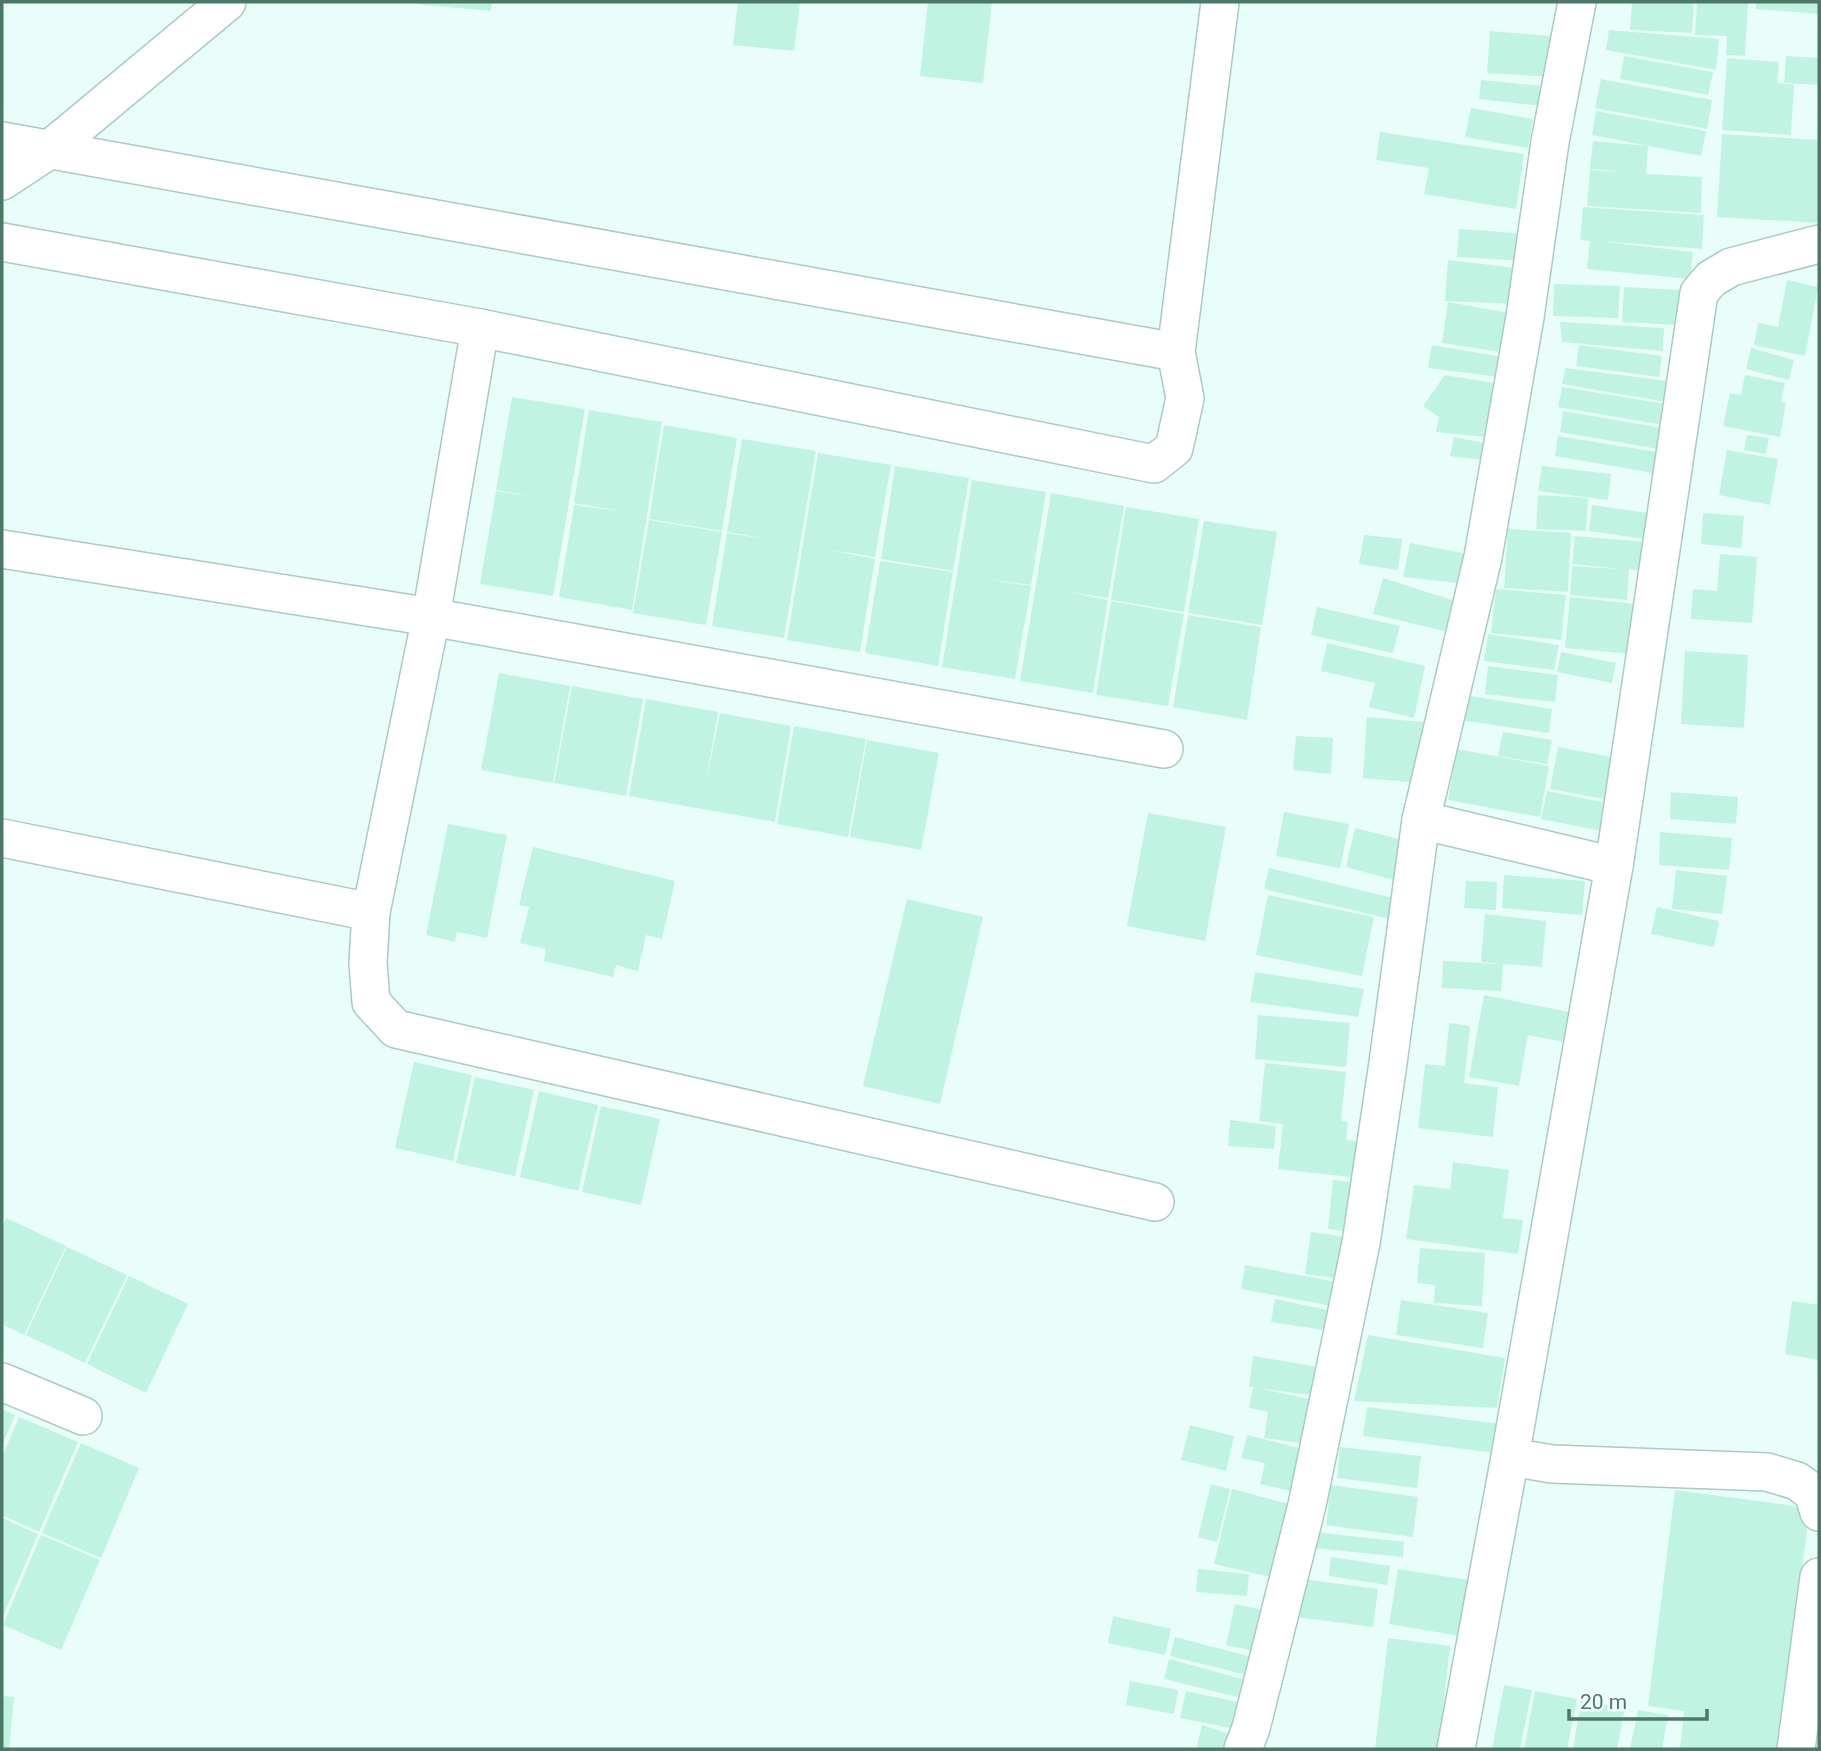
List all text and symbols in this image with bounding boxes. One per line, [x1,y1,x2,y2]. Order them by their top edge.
scale bar [1569,1678,1707,1722]
text: 20 m [1580,1690,1627,1714]

